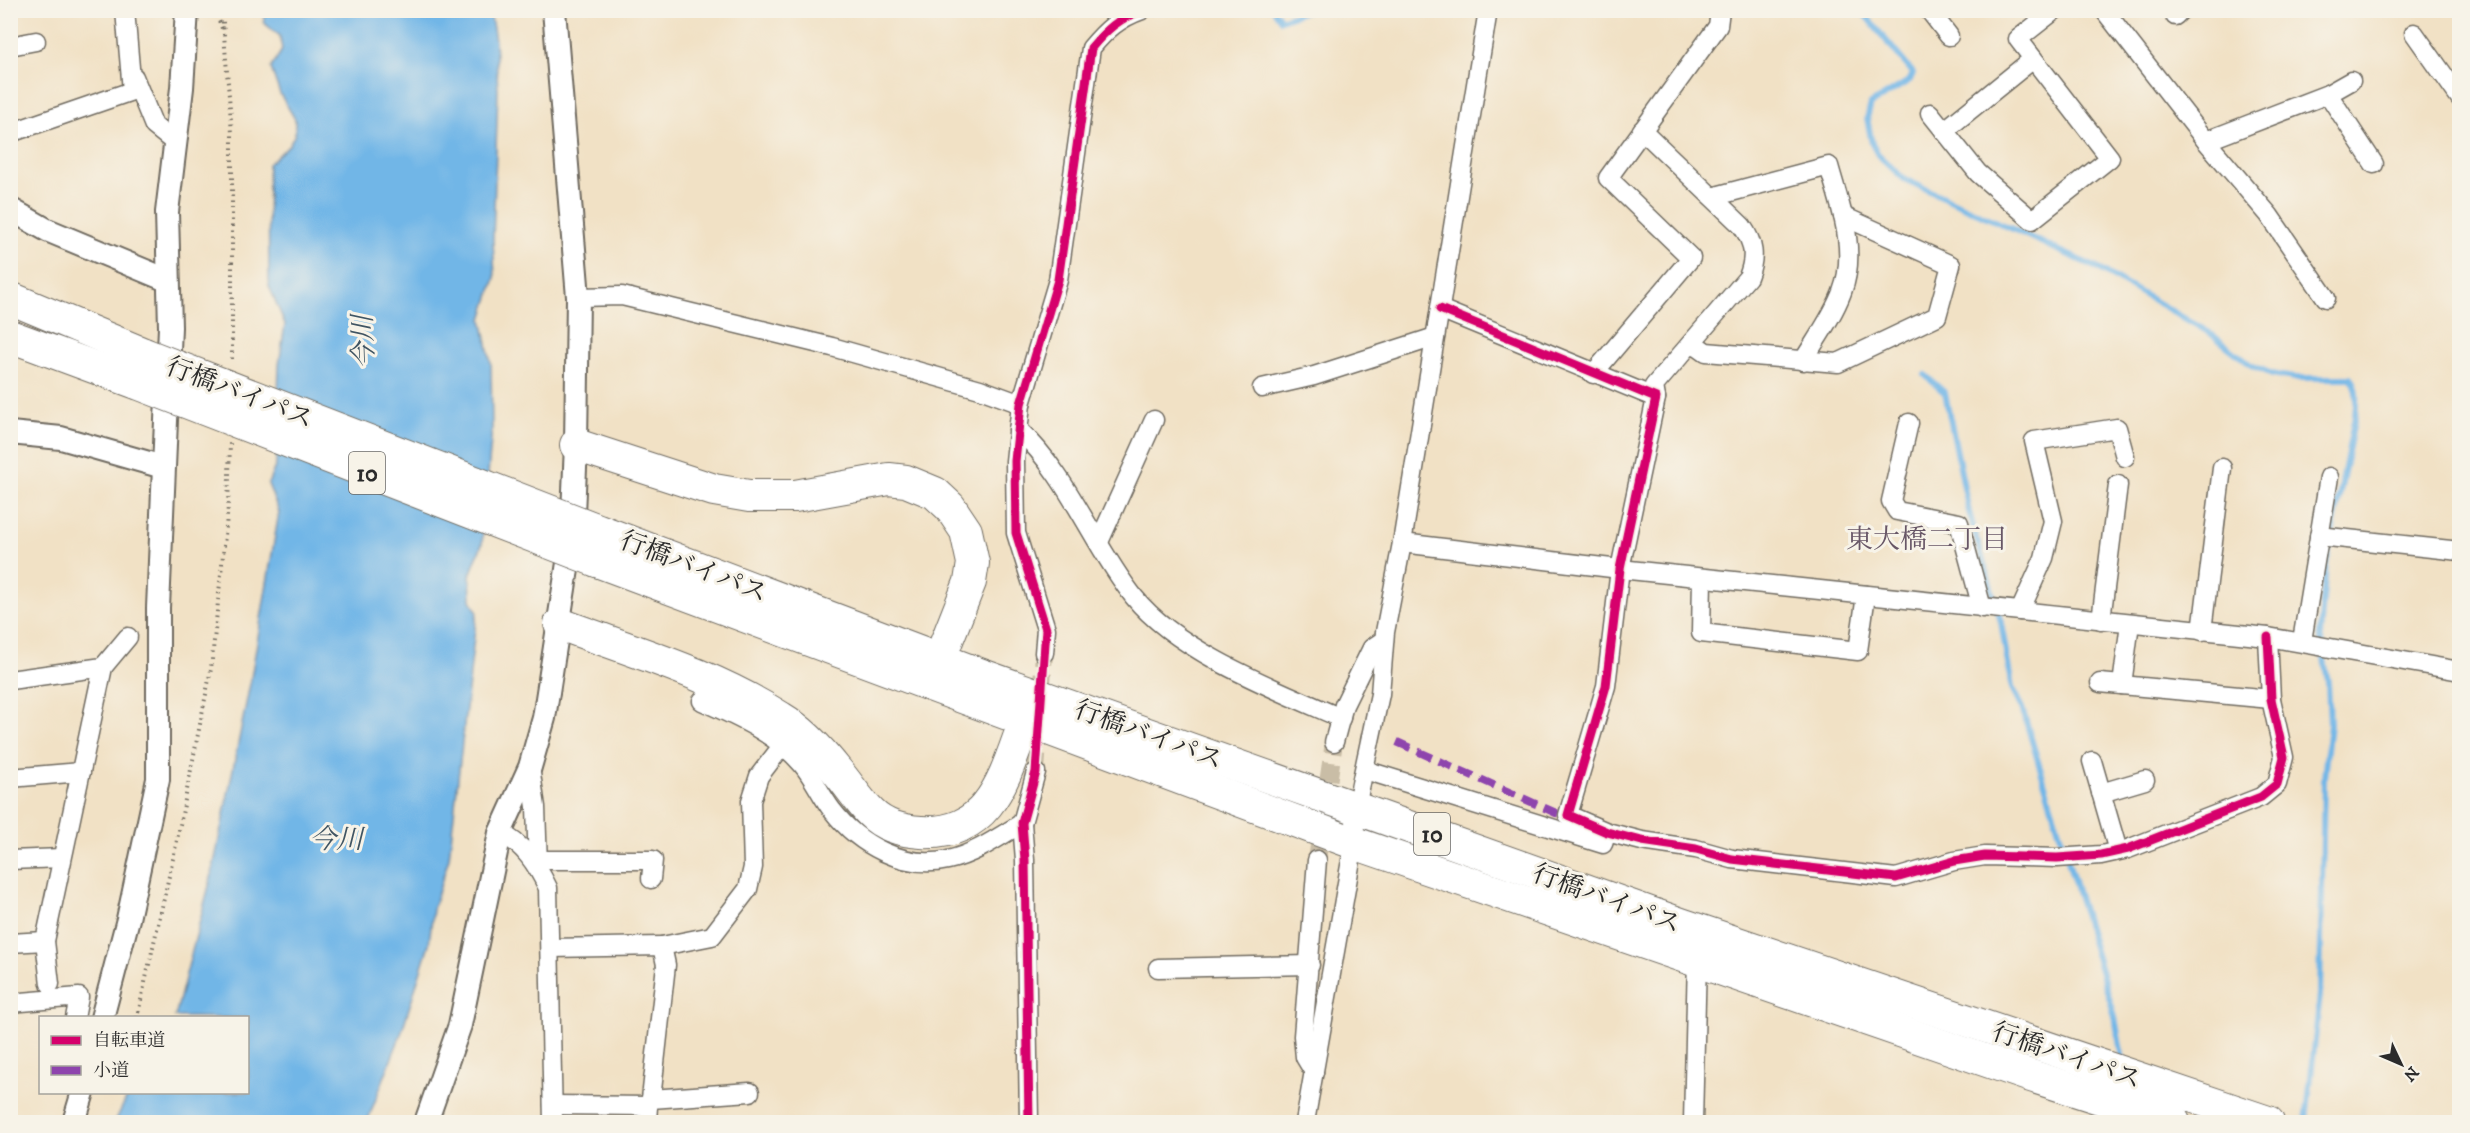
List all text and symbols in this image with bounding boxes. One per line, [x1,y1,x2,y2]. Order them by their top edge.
water label: 今川 [346,311,382,370]
street label: 行橋バイパス [161,350,318,437]
road number: 10 [349,452,385,494]
district label: 東大橋二丁目 [1846,523,2008,557]
street label: 行橋バイパス [615,524,772,611]
street label: 行橋バイパス [1070,693,1227,778]
road number: 10 [1414,813,1450,855]
water label: 今川 [309,823,366,857]
street label: 行橋バイパス [1528,857,1685,942]
legend [39,1016,249,1094]
street label: 行橋バイパス [1988,1016,2145,1097]
text: 自転車道 [93,1030,165,1052]
north arrow [2371,1034,2431,1094]
text: 小道 [93,1060,129,1082]
text: N [2399,1062,2423,1085]

